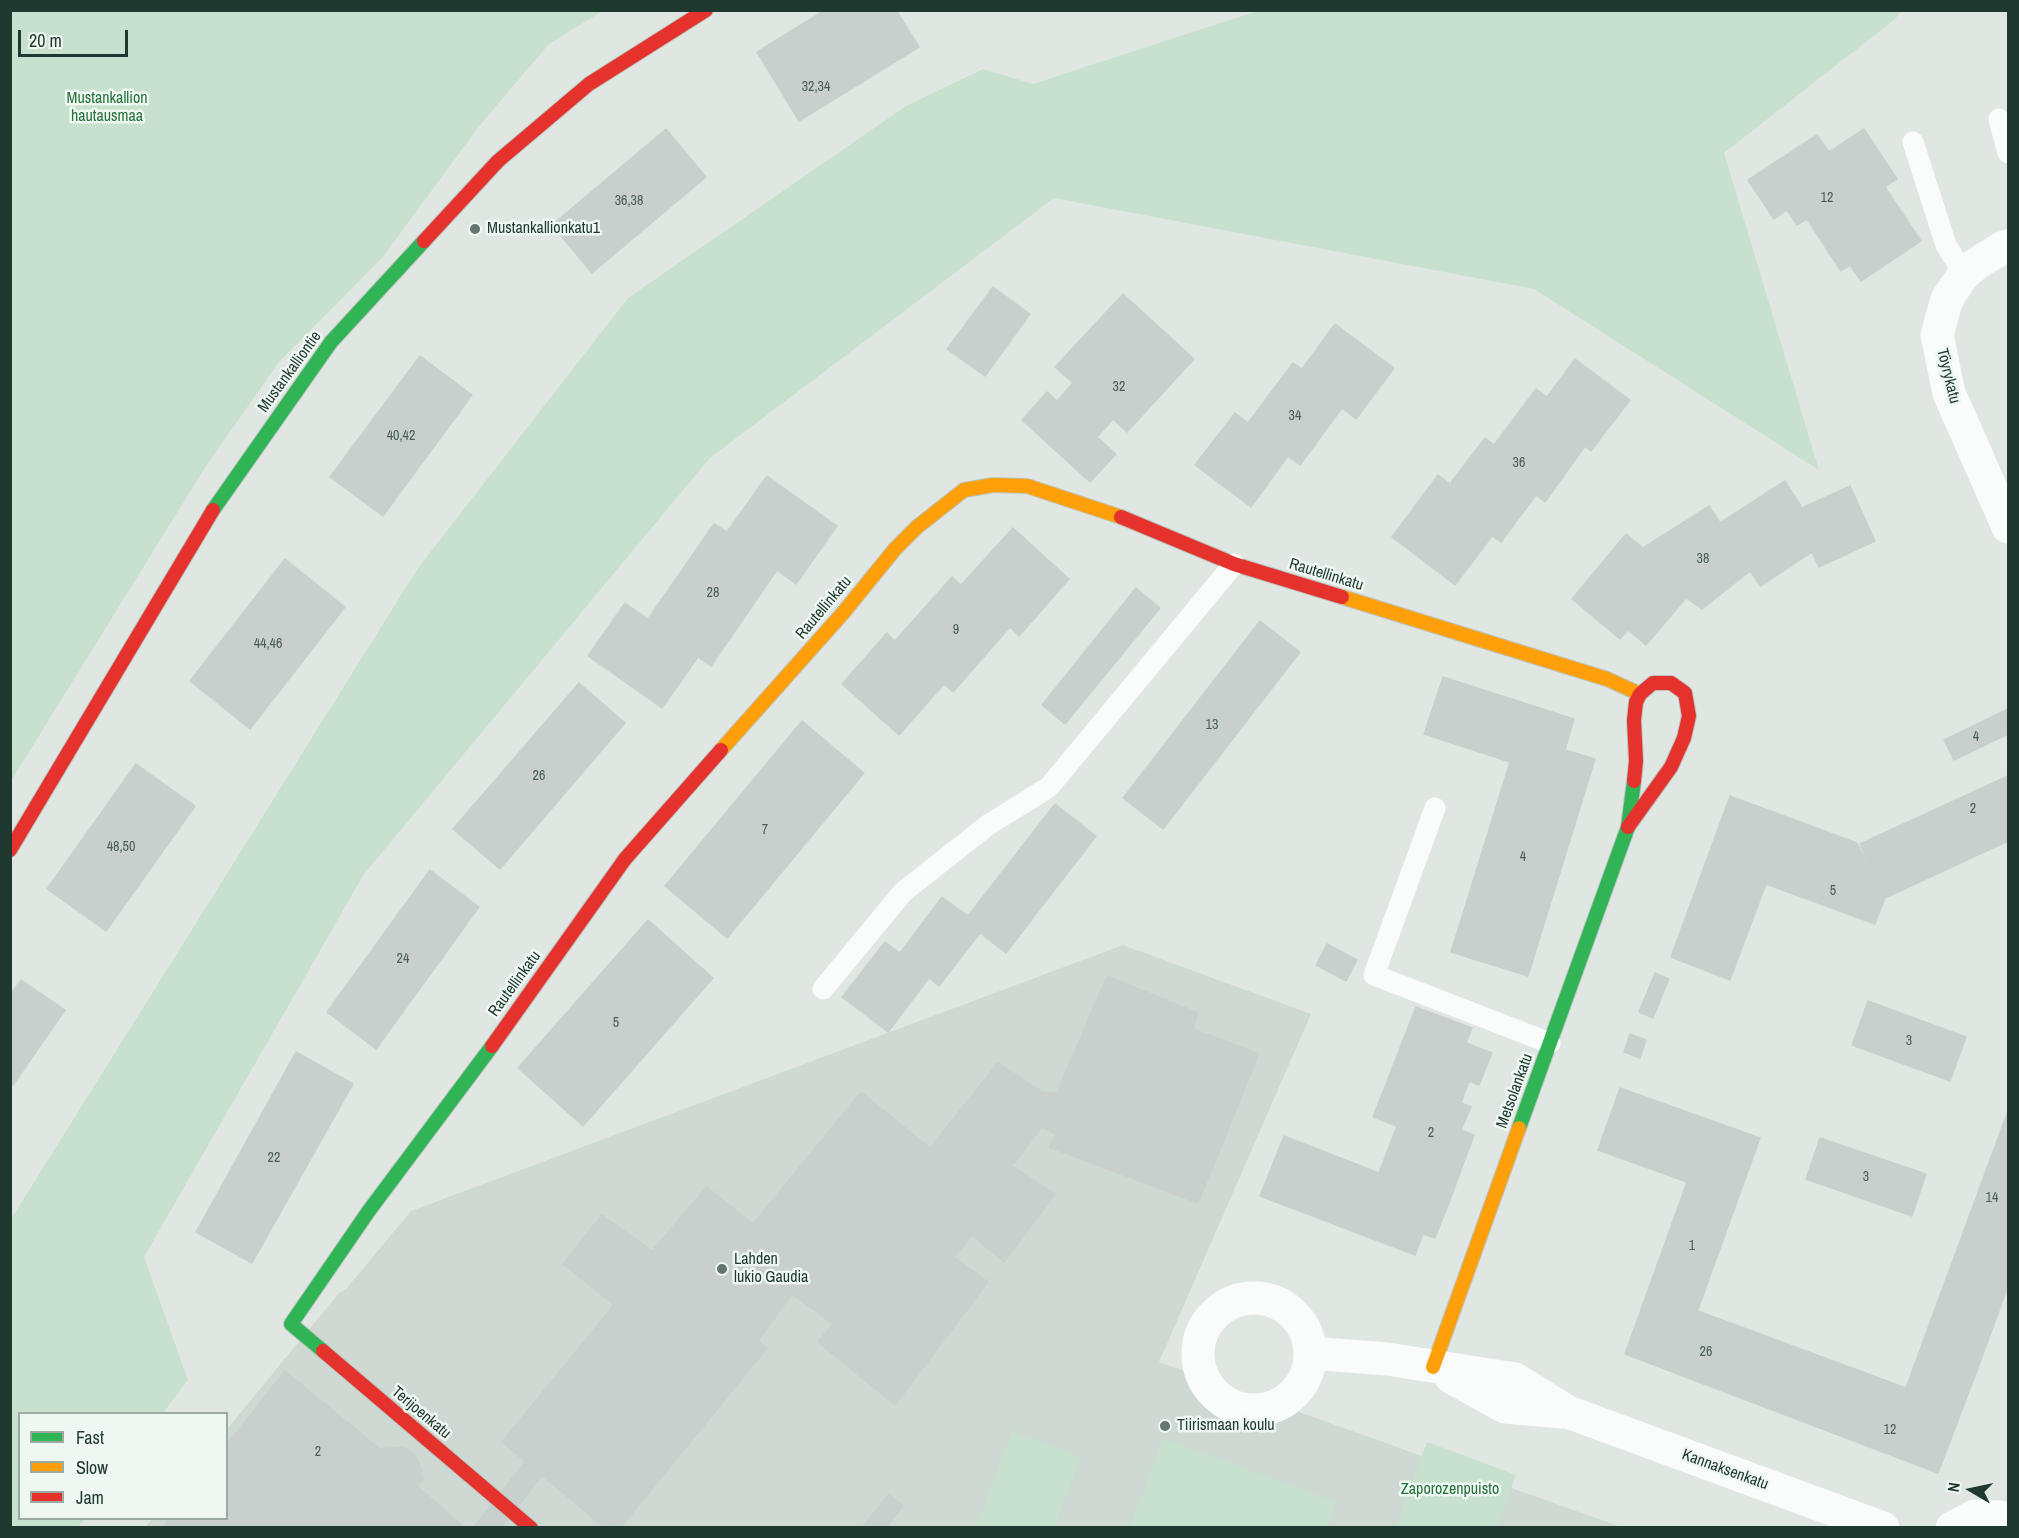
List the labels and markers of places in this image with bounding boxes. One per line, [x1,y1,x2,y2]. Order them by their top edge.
place label: Mustankallionkatu1 [487,219,600,239]
marker: Mustankallionkatu1 [468,222,482,236]
place label: Lahden lukio Gaudia [734,1250,808,1288]
marker: Lahden lukio Gaudia [715,1262,729,1276]
place label: Tiirismaan koulu [1177,1416,1274,1436]
marker: Tiirismaan koulu [1158,1419,1172,1433]

